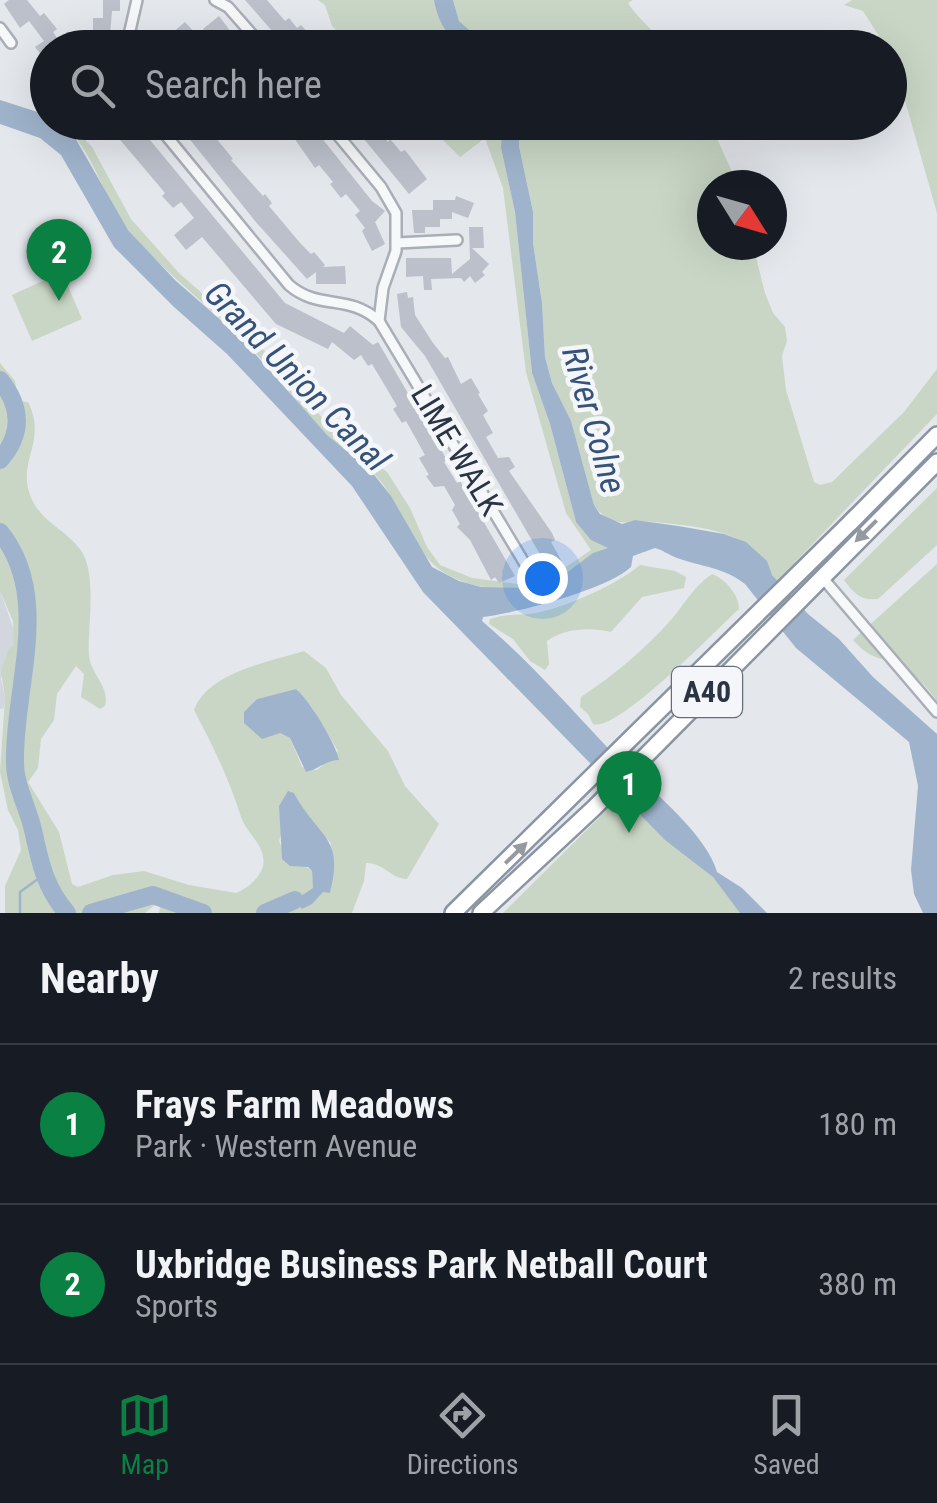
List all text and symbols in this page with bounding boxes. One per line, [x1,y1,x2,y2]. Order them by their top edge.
search box [30,30,907,140]
icon: search [65,58,120,113]
text: Search here [145,63,322,107]
north arrow [697,170,787,260]
pin: 2 [27,218,92,301]
water label: Grand Union Canal [196,273,398,481]
water label: River Colne [553,342,634,498]
street label: LIME WALK [403,378,511,523]
one-way arrow [855,519,879,543]
your location [517,553,568,604]
road number: A40 [672,667,742,717]
pin: 1 [596,750,662,833]
one-way arrow [503,842,527,865]
text: Nearby [40,954,159,1003]
text: 2 results [788,959,897,997]
text: Frays Farm Meadows [135,1083,454,1127]
text: 1 [64,1105,81,1143]
text: 180 m [818,1105,897,1143]
text: Park · Western Avenue [135,1127,417,1165]
text: Uxbridge Business Park Netball Court [135,1243,708,1287]
text: 2 [64,1265,81,1303]
text: 380 m [818,1265,897,1303]
text: Sports [135,1287,218,1325]
tab: Map [117,1388,172,1481]
tab: Directions [407,1388,519,1481]
tab: Saved [753,1388,820,1481]

